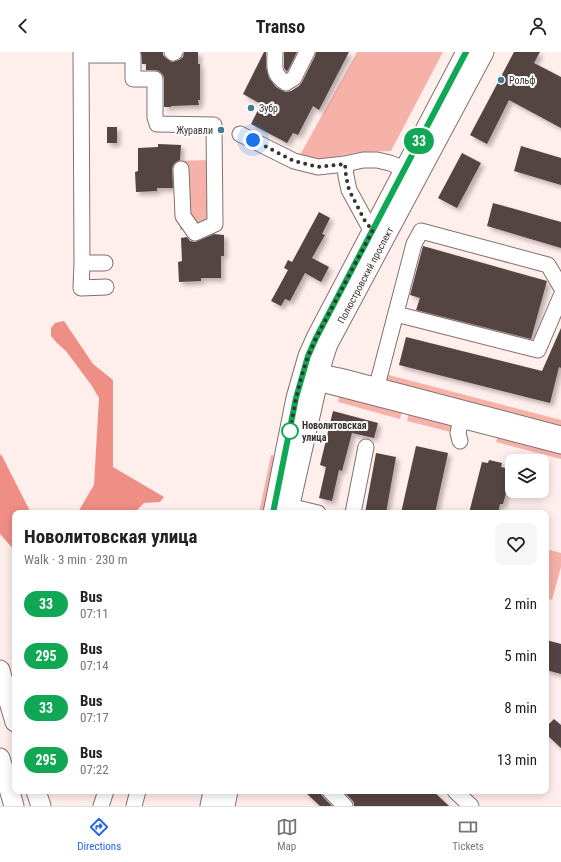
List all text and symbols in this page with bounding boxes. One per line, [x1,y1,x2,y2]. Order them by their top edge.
icon: back [12,15,34,37]
icon: person [527,15,549,37]
text: Transo [256,16,305,37]
marker: Рольф [496,75,506,85]
place label: Рольф [509,75,536,86]
marker: Зубр [246,103,256,113]
place label: Зубр [259,103,278,114]
place label: Журавли [176,125,213,136]
marker: Журавли [216,125,226,135]
line badge: 33 [401,128,437,154]
your location [243,130,263,150]
text: 33 [412,133,426,149]
street label: Полюстровский проспект [335,225,396,325]
place label: Новолитовская улица [302,420,367,443]
marker: Новолитовская улица [281,422,299,440]
map controls [505,454,549,498]
button: layers [505,454,549,498]
button: heart [495,523,537,565]
text: Новолитовская улица [24,525,198,548]
text: Walk · 3 min · 230 m [24,552,128,567]
text: Bus [80,588,103,606]
text: 2 min [504,595,537,613]
text: 33 [39,596,53,612]
text: 07:11 [80,606,109,621]
text: Bus [80,640,103,658]
text: 5 min [504,647,537,665]
text: 295 [35,648,57,664]
text: 07:14 [80,658,109,673]
text: Bus [80,692,103,710]
text: 8 min [504,699,537,717]
text: 33 [39,700,53,716]
text: 07:17 [80,710,109,725]
text: Bus [80,744,103,762]
text: 13 min [497,751,537,769]
text: 295 [35,752,57,768]
text: 07:22 [80,762,109,777]
tab: Directions [77,816,121,853]
tab: Map [276,816,298,853]
tab: Tickets [452,816,484,853]

